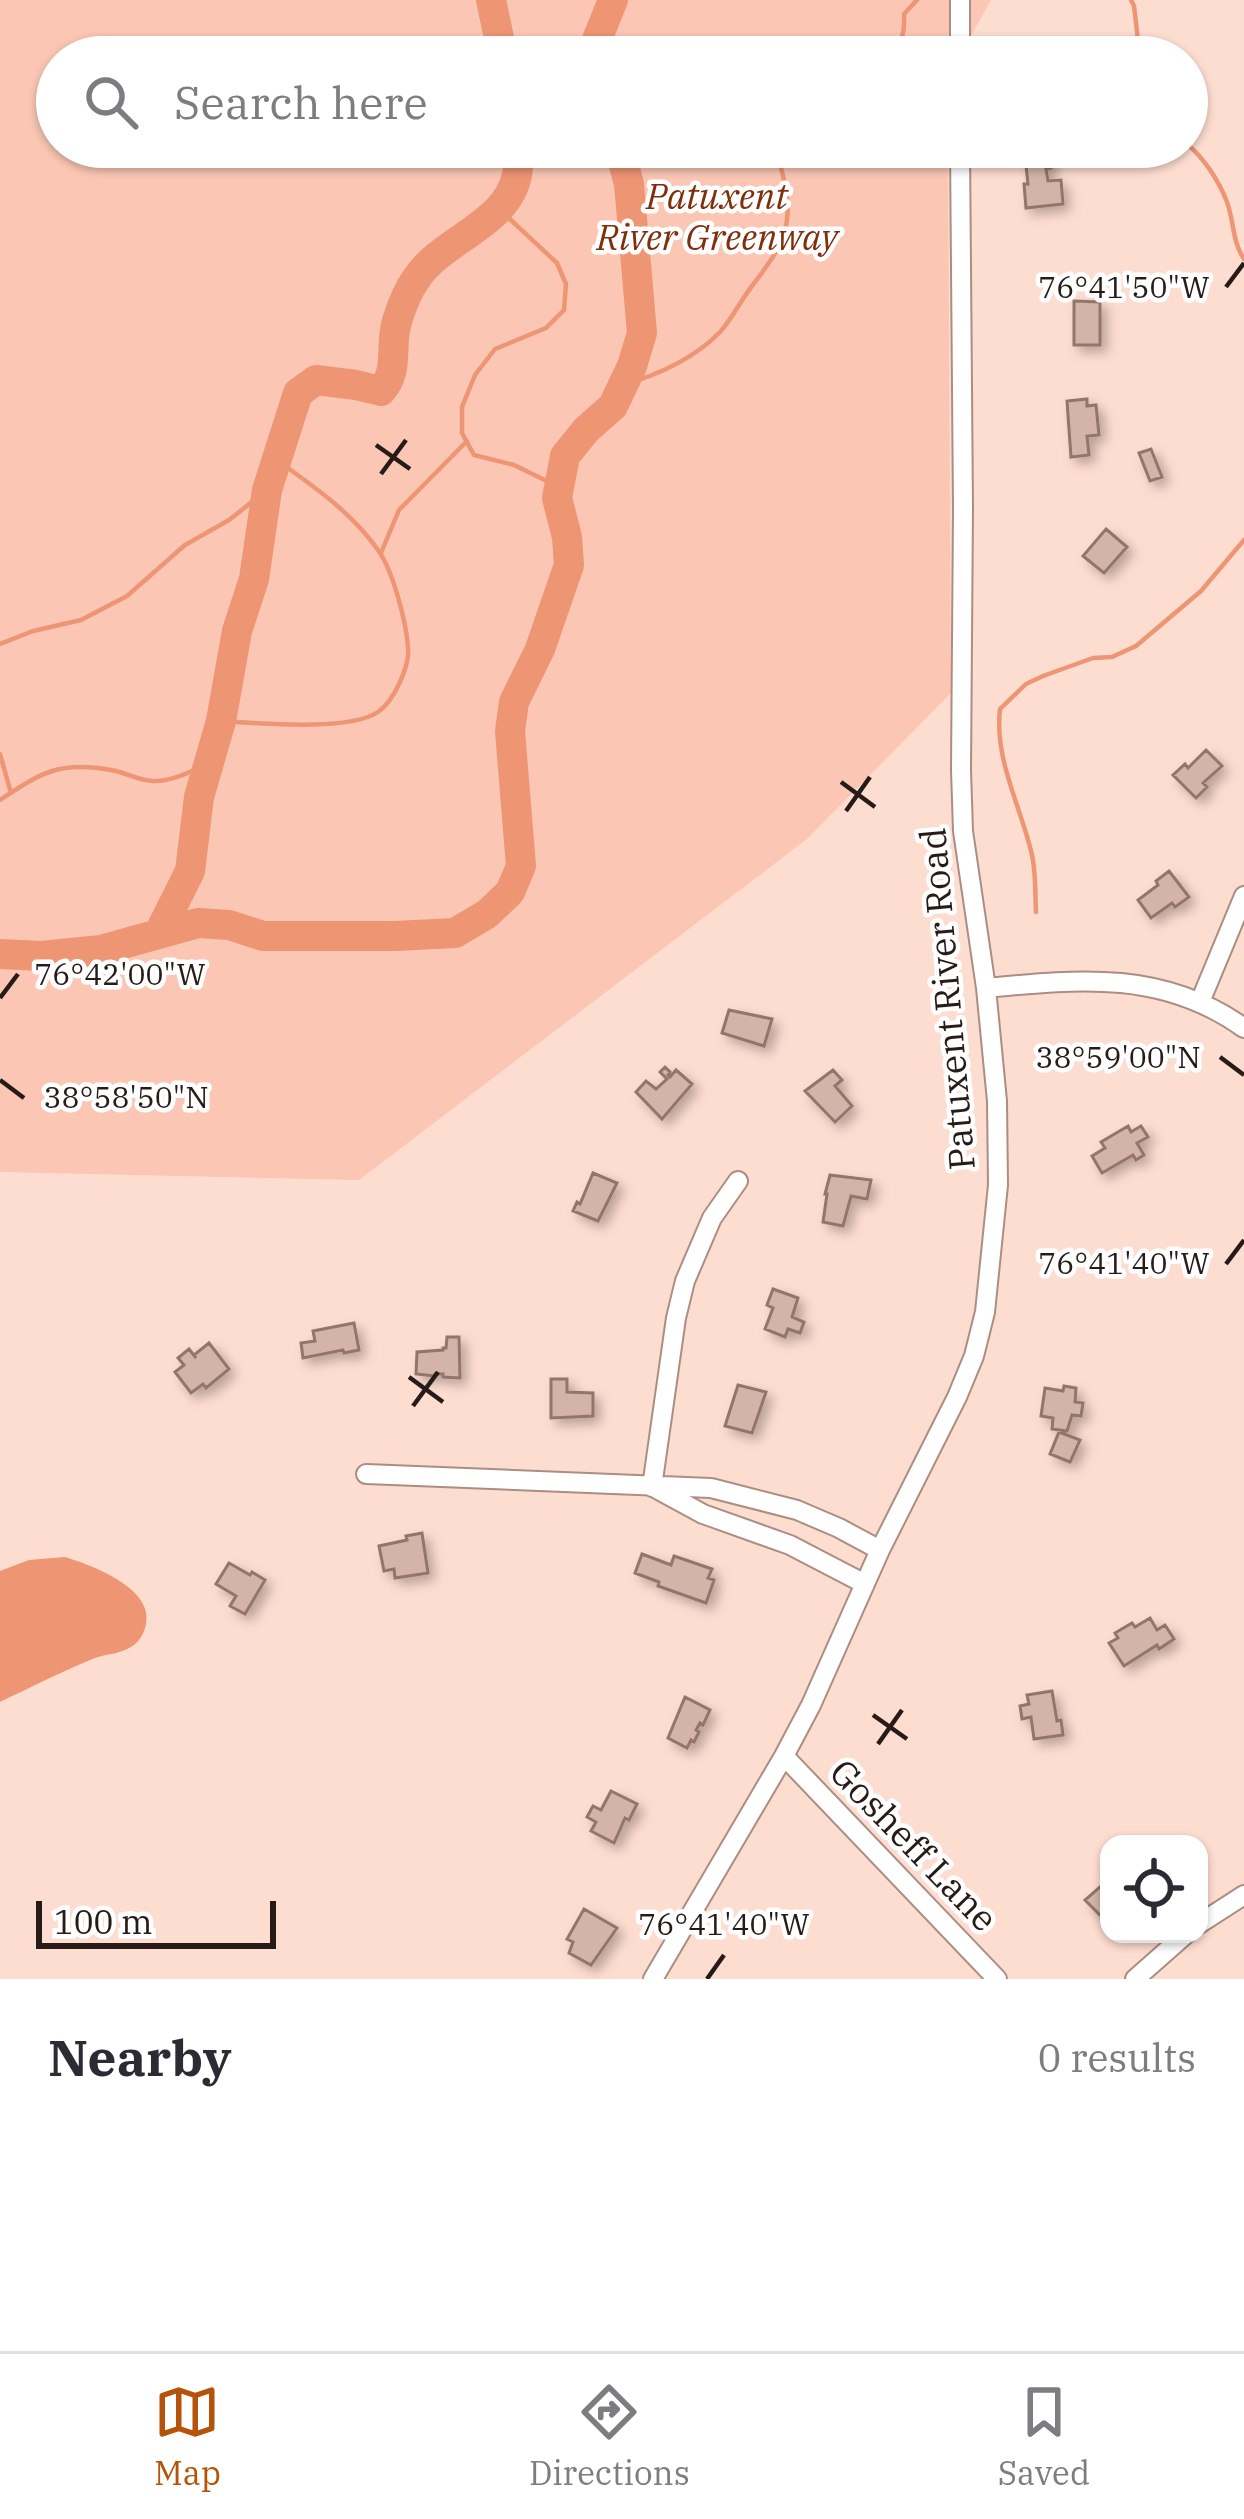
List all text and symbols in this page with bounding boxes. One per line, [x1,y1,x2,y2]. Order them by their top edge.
search box [36,36,1208,168]
icon: search [78,69,144,135]
text: Search here [174,73,428,131]
park label: Patuxent River Greenway [595,172,840,260]
text: 76°41'50"W [1038,267,1210,306]
street label: Patuxent River Road [908,826,985,1172]
text: 76°42'00"W [34,954,206,993]
text: 38°59'00"N [1036,1037,1201,1076]
text: 38°58'50"N [44,1077,209,1116]
text: 76°41'40"W [1038,1243,1210,1282]
street label: Gosheff Lane [820,1749,1008,1941]
map controls [1100,1835,1208,1943]
button: locate [1100,1835,1208,1943]
scale bar [36,1895,276,1948]
text: 100 m [54,1900,153,1943]
text: 76°41'40"W [638,1904,810,1943]
text: Nearby [48,2024,232,2090]
text: 0 results [1038,2032,1196,2083]
tab: Map [154,2379,221,2494]
tab: Directions [529,2379,690,2494]
tab: Saved [998,2379,1090,2494]

